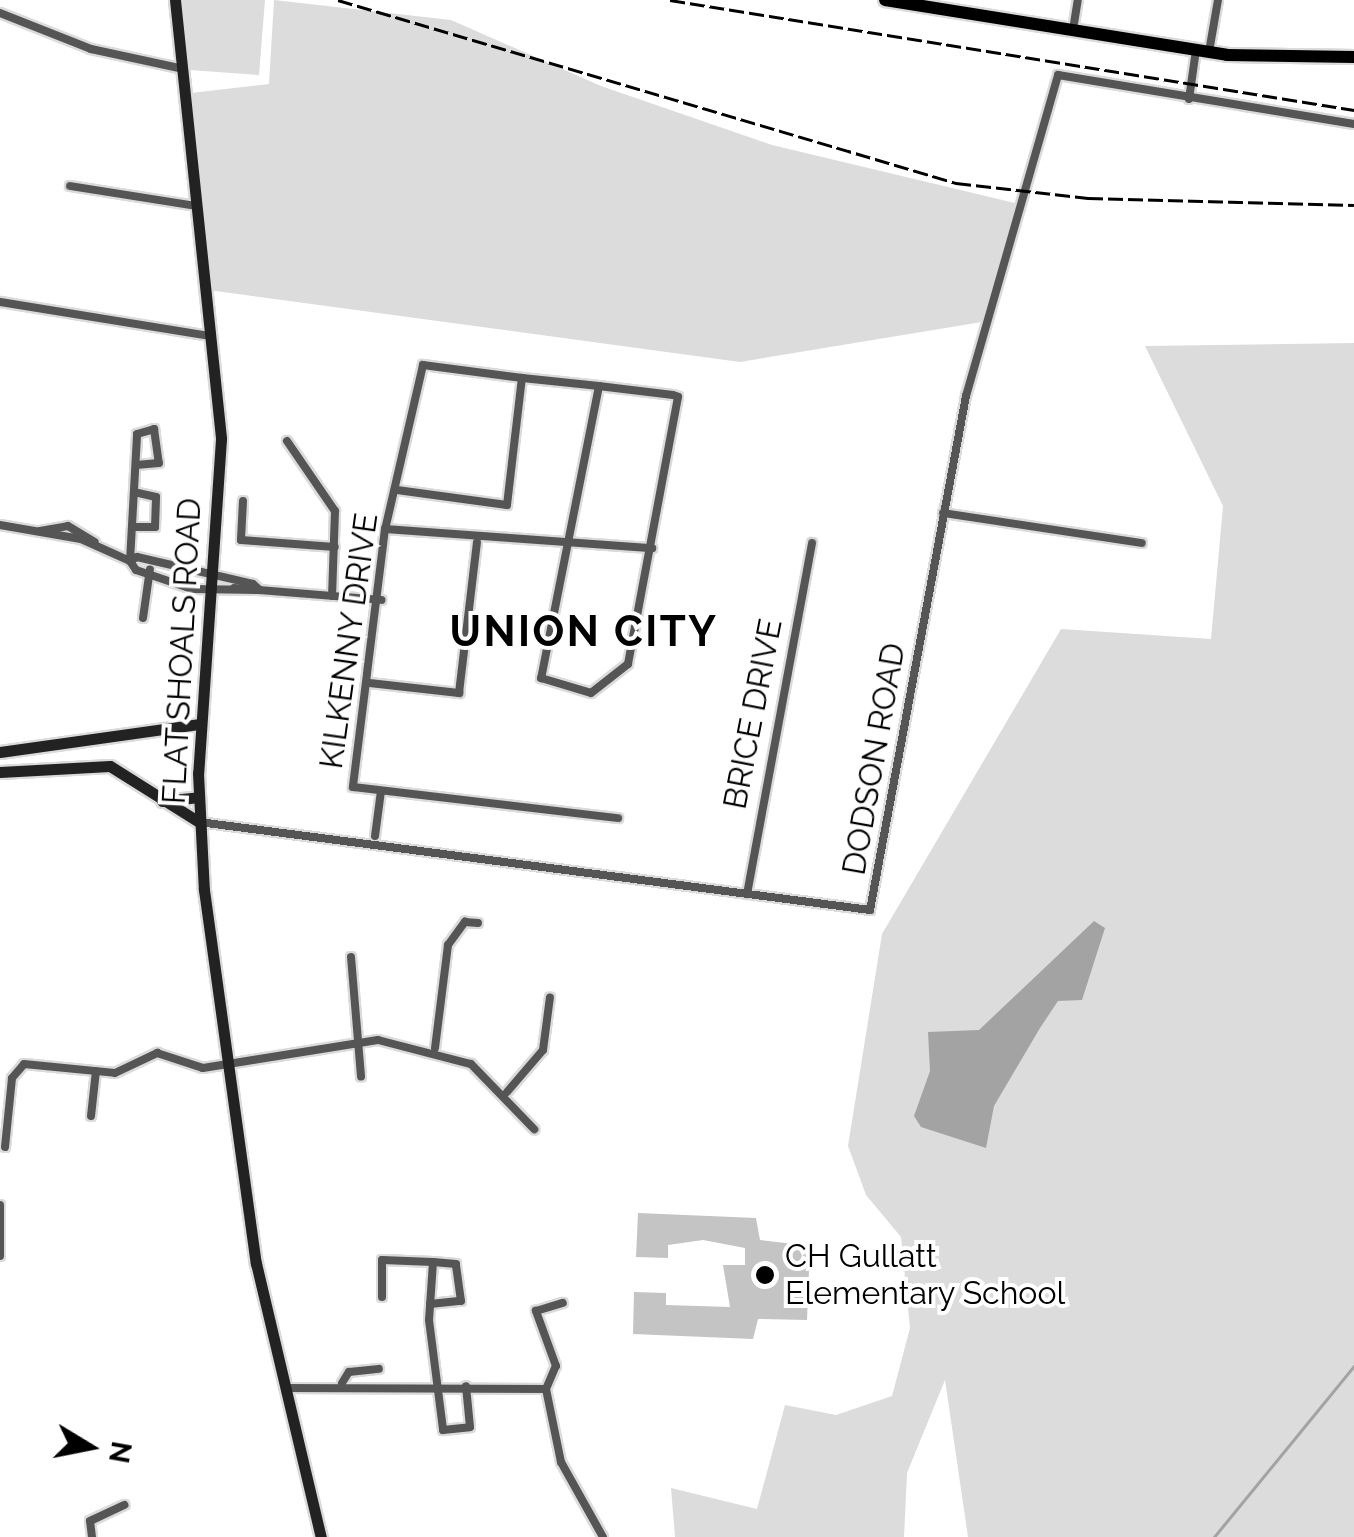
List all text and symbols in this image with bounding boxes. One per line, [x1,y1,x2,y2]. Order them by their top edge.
street label: FLAT SHOALS ROAD [155,497,209,805]
street label: KILKENNY DRIVE [312,510,386,772]
district label: UNION CITY [450,607,718,657]
street label: BRICE DRIVE [716,616,790,812]
street label: DODSON ROAD [835,640,913,878]
place label: CH Gullatt Elementary School [785,1238,1066,1313]
marker: CH Gullatt Elementary School [754,1264,776,1286]
north arrow [40,1397,140,1497]
text: N [102,1439,138,1466]

